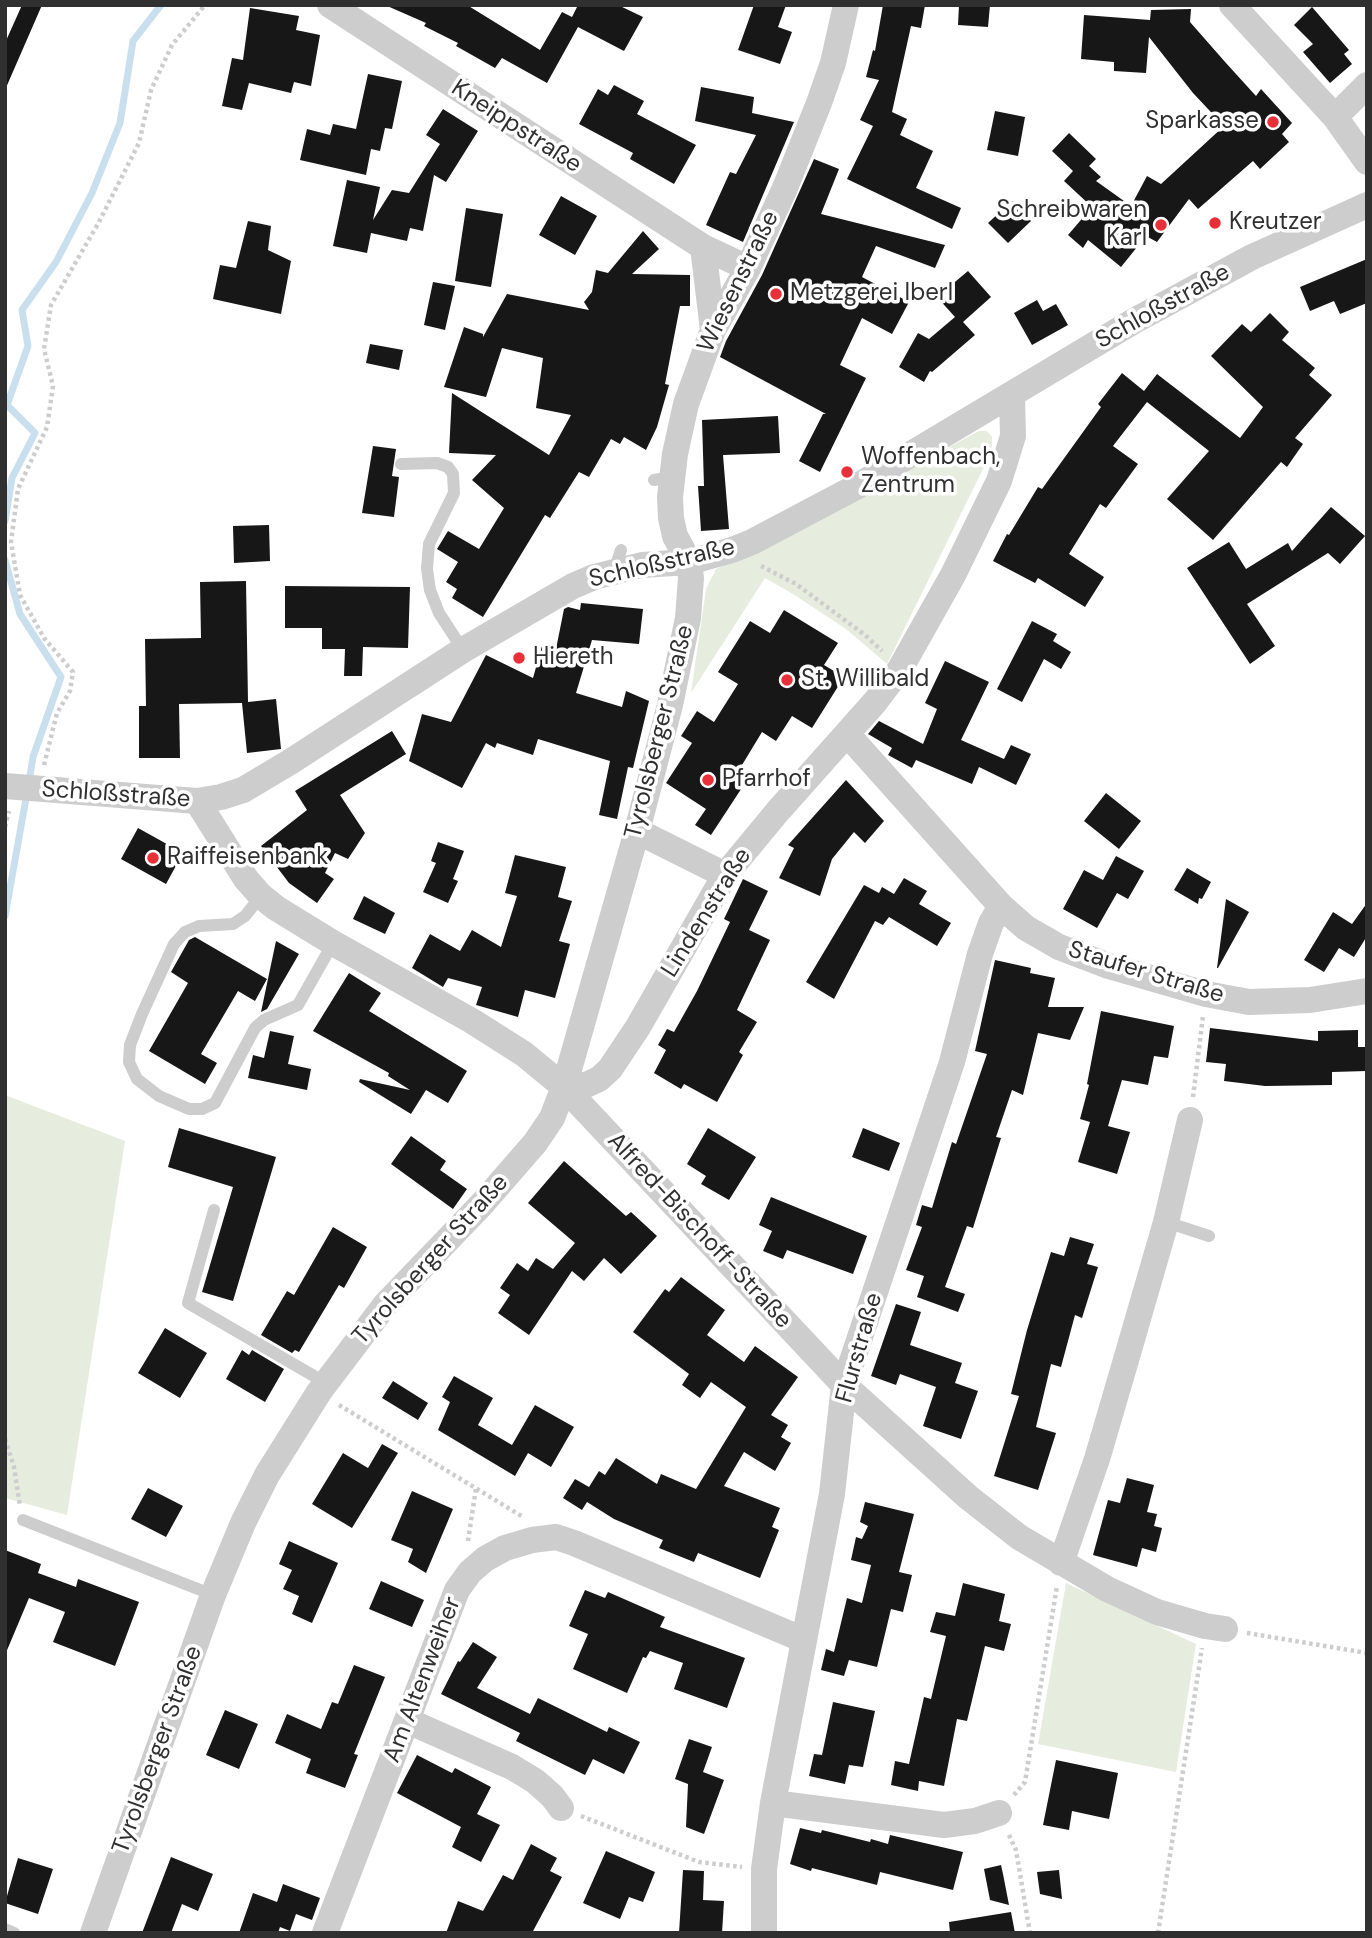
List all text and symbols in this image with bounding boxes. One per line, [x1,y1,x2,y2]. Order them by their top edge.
street label: Kneippstraße [446,74,586,180]
place label: Sparkasse [1145,108,1259,136]
marker: Sparkasse [1265,114,1281,130]
place label: Schreibwaren Karl [996,197,1147,253]
street label: Wiesenstraße [692,206,786,358]
place label: Kreutzer [1229,209,1322,237]
marker: Kreutzer [1207,215,1223,231]
marker: Schreibwaren Karl [1153,217,1169,233]
street label: Schloßstraße [1091,258,1235,356]
place label: Metzgerei Iberl [790,280,953,308]
marker: Metzgerei Iberl [768,286,784,302]
place label: Woffenbach, Zentrum [861,444,1000,500]
marker: Woffenbach, Zentrum [839,464,855,480]
street label: Schloßstraße [586,533,738,595]
street label: Tyrolsberger Straße [620,622,700,842]
place label: Hiereth [533,644,614,672]
marker: Hiereth [511,650,527,666]
place label: St. Willibald [801,666,929,694]
marker: St. Willibald [779,672,795,688]
place label: Pfarrhof [722,766,811,794]
marker: Pfarrhof [700,772,716,788]
street label: Schloßstraße [41,775,191,815]
street label: Lindenstraße [656,843,758,983]
place label: Raiffeisenbank [167,844,328,872]
marker: Raiffeisenbank [145,850,161,866]
street label: Staufer Straße [1065,936,1227,1010]
street label: Alfred-Bischoff-Straße [601,1127,797,1335]
street label: Tyrolsberger Straße [347,1169,515,1351]
street label: Flurstraße [831,1290,889,1406]
street label: Am Altenweiher [378,1593,468,1767]
street label: Tyrolsberger Straße [107,1642,209,1858]

